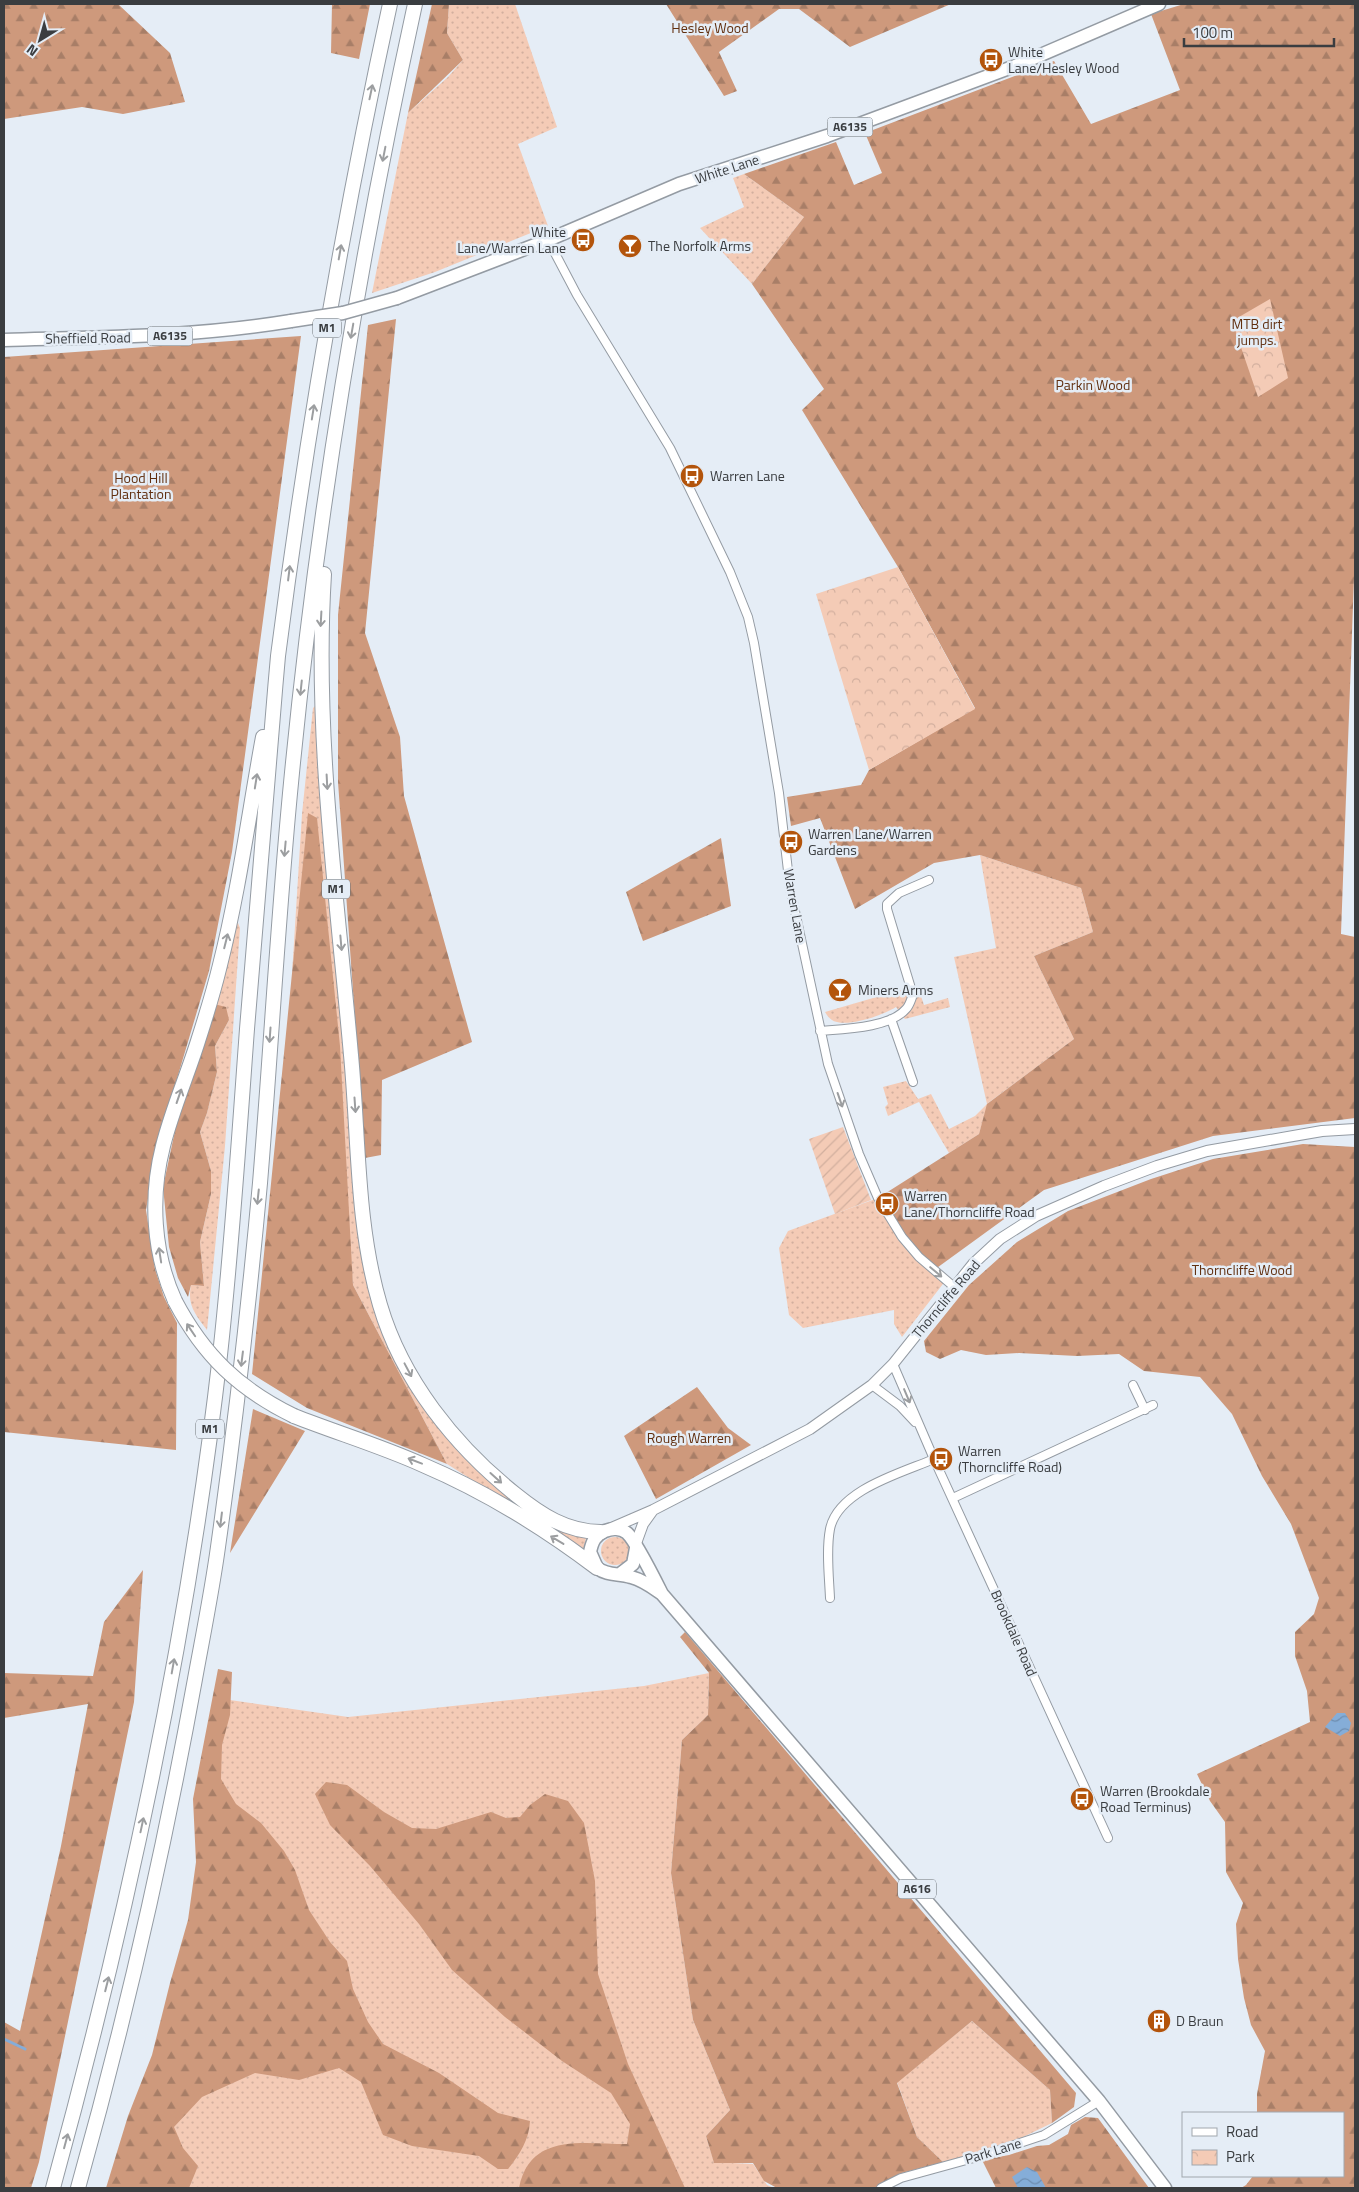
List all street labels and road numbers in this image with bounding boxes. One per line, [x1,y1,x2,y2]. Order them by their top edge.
road number: A6135 [828,118,872,136]
street label: White Lane [692,148,762,189]
road number: M1 [313,318,341,338]
street label: Sheffield Road [45,326,131,349]
road number: A6135 [148,326,192,346]
street label: Warren Lane [779,867,812,945]
road number: M1 [322,880,350,899]
street label: Thorncliffe Road [907,1255,985,1342]
road number: M1 [196,1420,224,1438]
street label: Brookdale Road [986,1586,1043,1679]
road number: A616 [898,1880,936,1898]
street label: Park Lane [962,2132,1024,2169]

